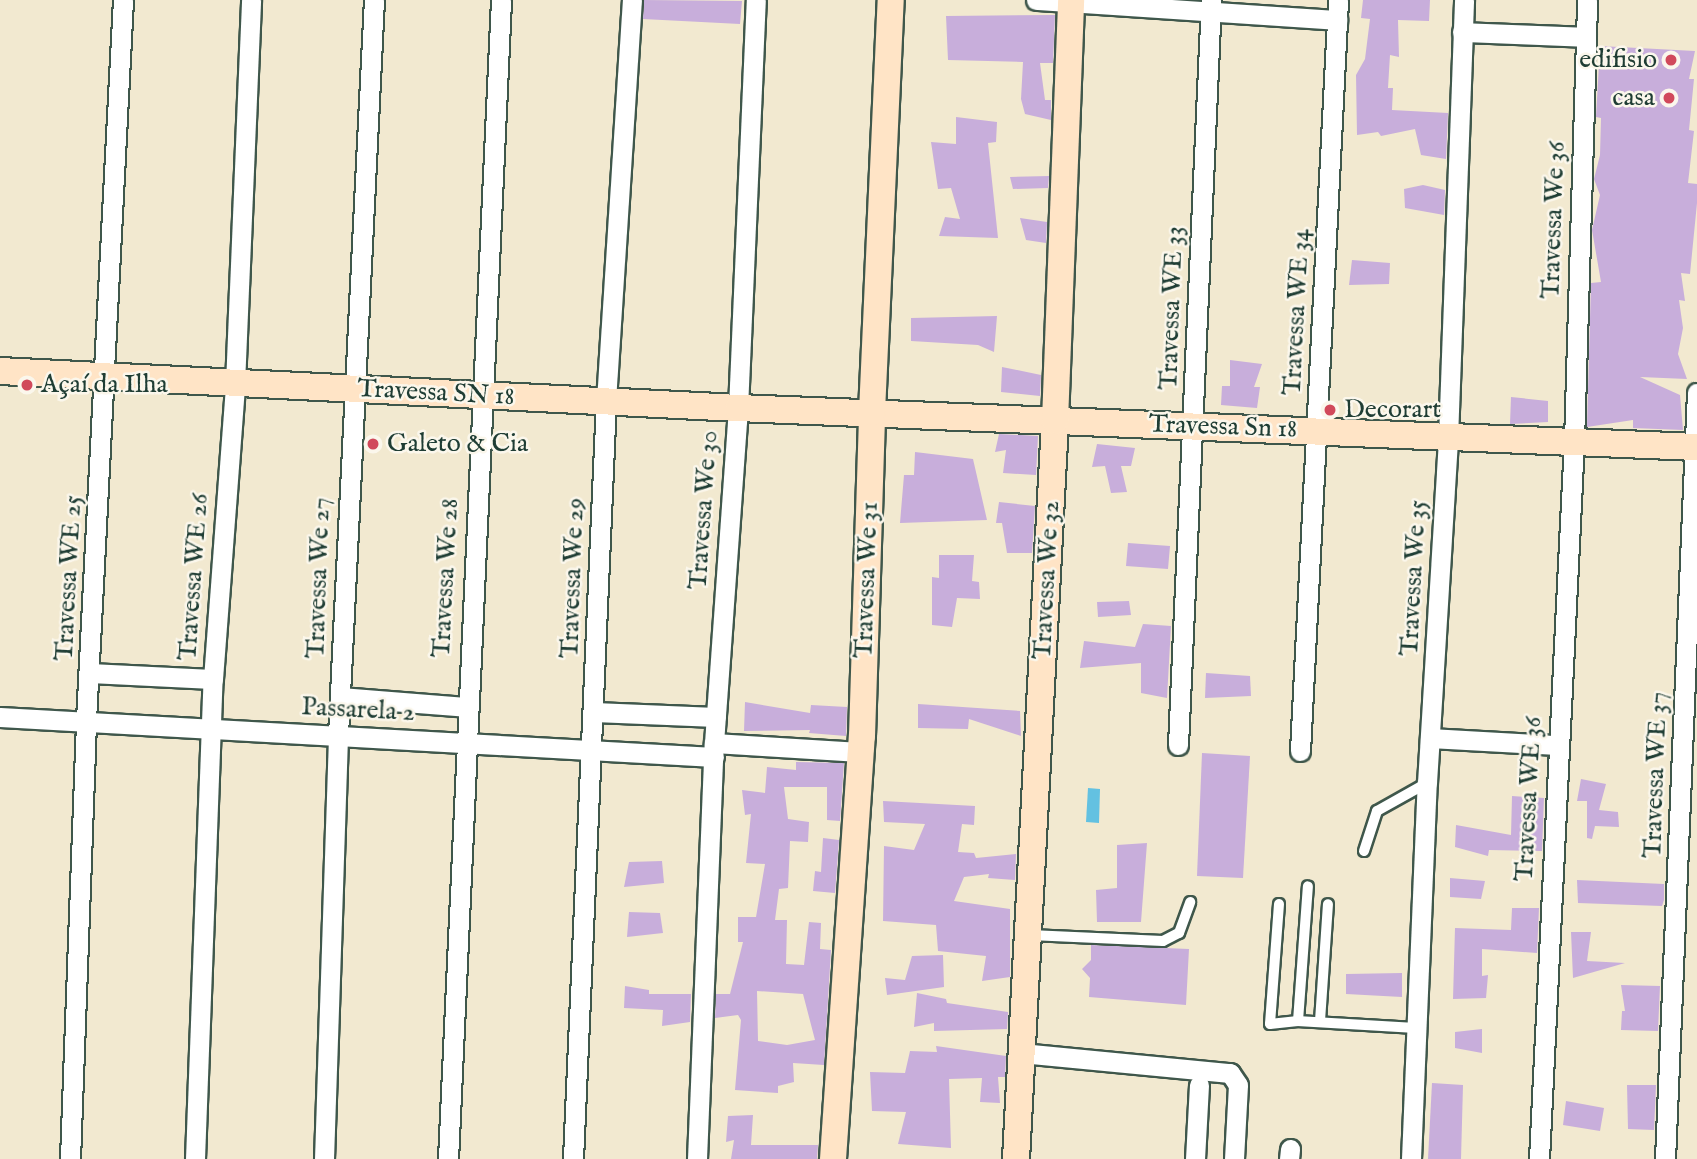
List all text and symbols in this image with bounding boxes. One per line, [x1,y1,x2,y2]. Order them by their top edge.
place label: edifisio [1579,44,1657,76]
marker: edifisio [1663,52,1679,68]
place label: casa [1612,82,1655,114]
marker: casa [1661,90,1677,106]
street label: Travessa We 36 [1536,141,1572,299]
street label: Travessa WE 33 [1154,226,1190,390]
street label: Travessa WE 34 [1277,228,1317,396]
place label: Açaí da Ilha [41,369,168,401]
street label: Travessa SN 18 [357,373,515,413]
marker: Açaí da Ilha [19,377,35,393]
place label: Decorart [1344,394,1441,426]
marker: Decorart [1322,402,1338,418]
street label: Travessa Sn 18 [1148,409,1298,445]
place label: Galeto & Cia [387,428,528,460]
street label: Travessa We 30 [683,429,725,591]
marker: Galeto & Cia [365,436,381,452]
street label: Travessa WE 26 [173,492,215,662]
street label: Travessa WE 25 [49,494,89,662]
street label: Travessa We 27 [301,497,337,659]
street label: Travessa We 29 [555,497,591,659]
street label: Travessa We 28 [426,498,466,658]
street label: Travessa We 35 [1394,499,1434,657]
street label: Travessa We 32 [1027,500,1067,660]
street label: Travessa We 31 [849,501,885,659]
street label: Passarela 2 [301,691,415,729]
street label: Travessa WE 37 [1638,691,1674,859]
street label: Travessa WE 36 [1509,716,1549,882]

